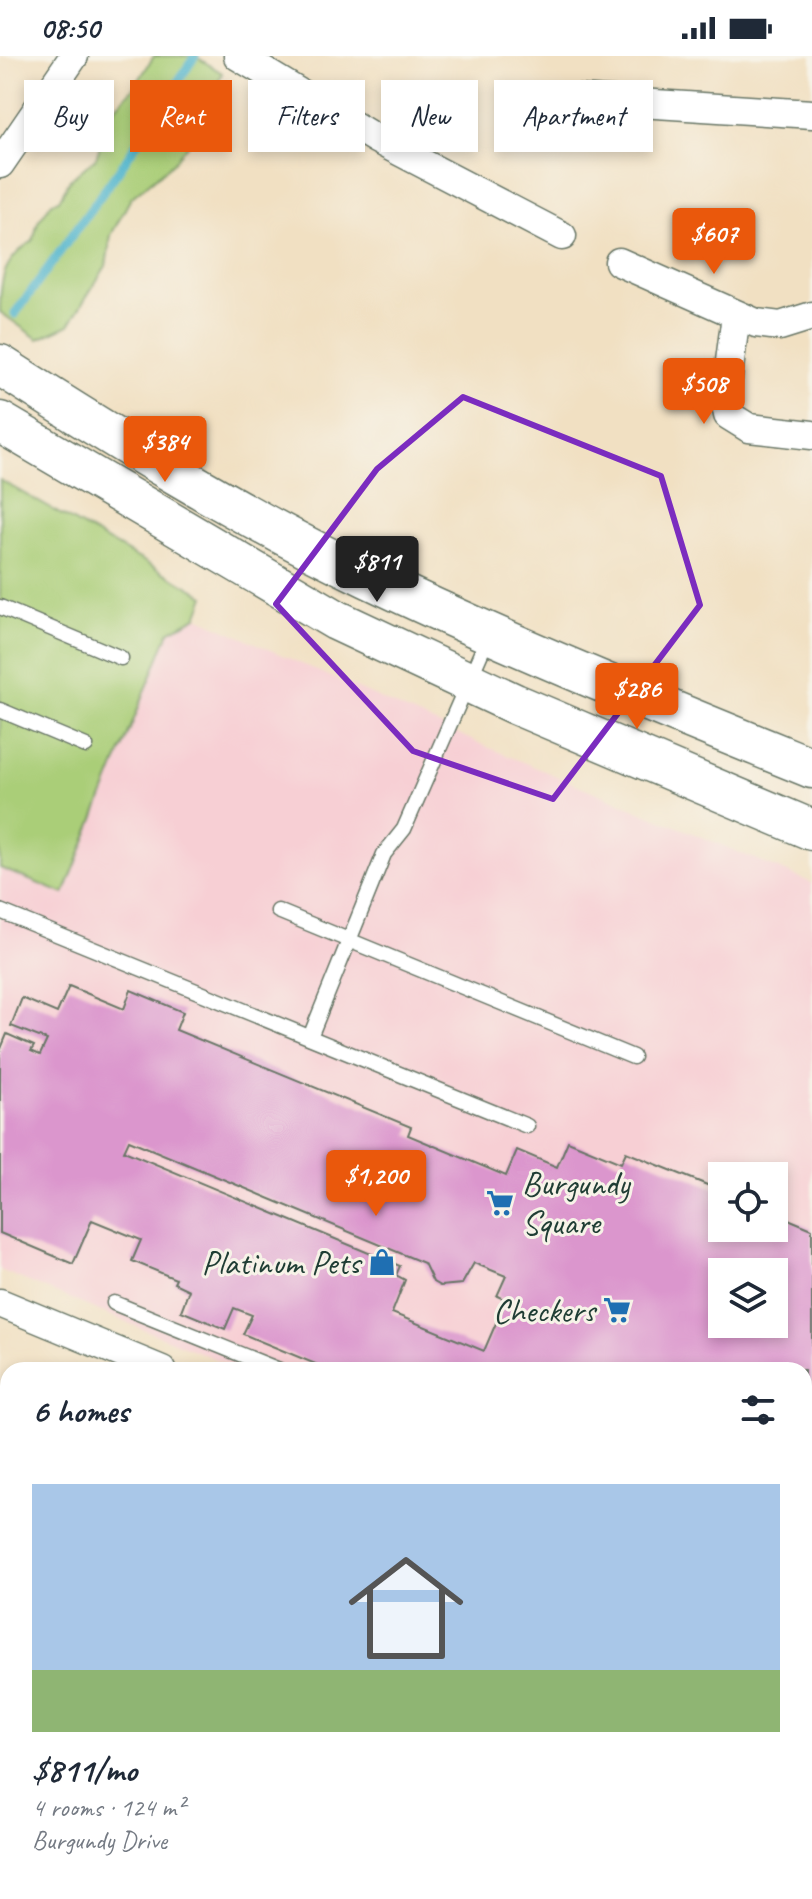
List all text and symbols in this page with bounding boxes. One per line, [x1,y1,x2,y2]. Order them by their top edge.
text: 08:50 [40,9,99,47]
chip: Buy [24,80,114,152]
chip: Rent [130,80,232,152]
chip: Filters [248,80,365,152]
chip: New [381,80,478,152]
chip: Apartment [494,80,653,152]
pin: $607 [667,208,761,276]
text: $607 [690,217,738,250]
pin: $508 [657,358,751,426]
text: $508 [681,367,727,400]
pin: $384 [118,416,212,484]
text: $384 [142,425,188,458]
pin: $811 [330,536,424,604]
text: $811 [354,545,400,578]
pin: $286 [590,663,684,731]
text: $286 [613,672,661,705]
pin: $1,200 [311,1150,441,1218]
text: $1,200 [344,1159,408,1192]
place label: Burgundy Square [522,1162,632,1244]
map controls [708,1162,788,1338]
button: locate [708,1162,788,1242]
supermarket icon: Burgundy Square [485,1188,515,1218]
place label: Platinum Pets [202,1241,363,1284]
shop icon: Platinum Pets [367,1247,397,1277]
button: layers [708,1258,788,1338]
place label: Checkers [493,1289,597,1332]
supermarket icon: Checkers [602,1295,632,1325]
icon: filters [736,1388,780,1432]
text: 6 homes [32,1389,129,1432]
icon: home [334,1536,478,1680]
text: $811/mo [32,1748,137,1791]
text: 4 rooms · 124 m² [32,1791,184,1824]
text: Burgundy Drive [32,1824,167,1857]

